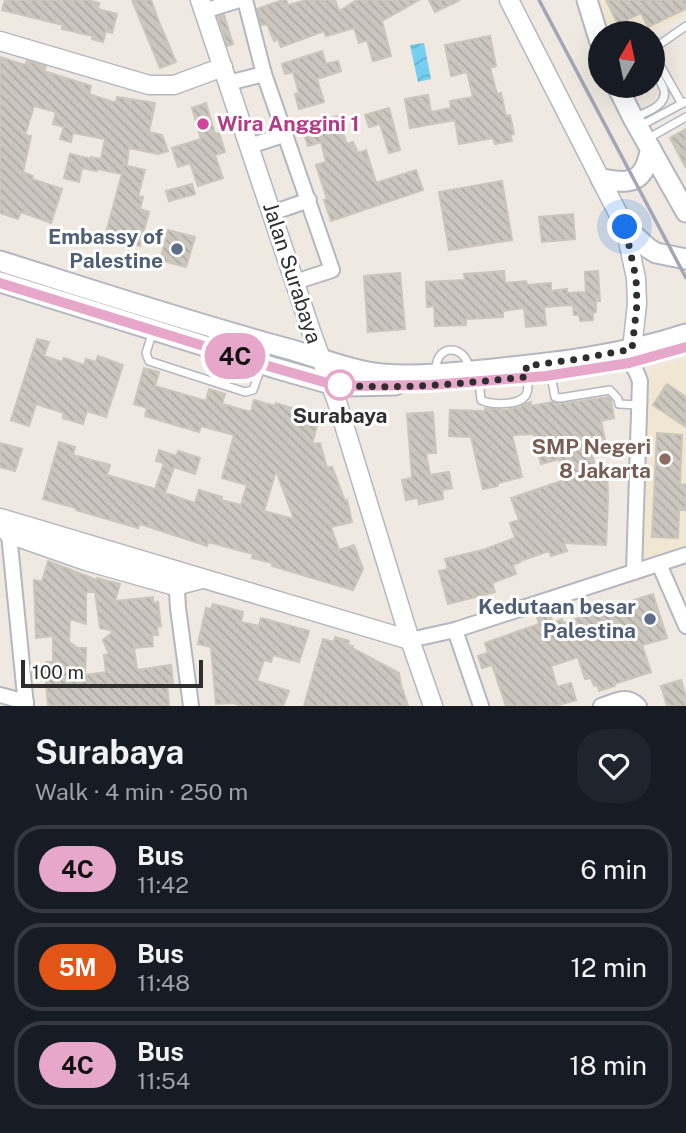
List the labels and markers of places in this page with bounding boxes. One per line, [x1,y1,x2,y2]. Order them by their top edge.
place label: Wira Anggini 1 [217,111,360,136]
marker: Wira Anggini 1 [195,116,211,132]
place label: Embassy of Palestine [48,224,163,273]
marker: Embassy of Palestine [169,241,185,257]
marker: Surabaya [325,370,355,400]
place label: Surabaya [293,403,387,428]
place label: SMP Negeri 8 Jakarta [531,434,651,483]
marker: SMP Negeri 8 Jakarta [657,451,673,467]
place label: Kedutaan besar Palestina [478,594,636,643]
marker: Kedutaan besar Palestina [642,611,658,627]

